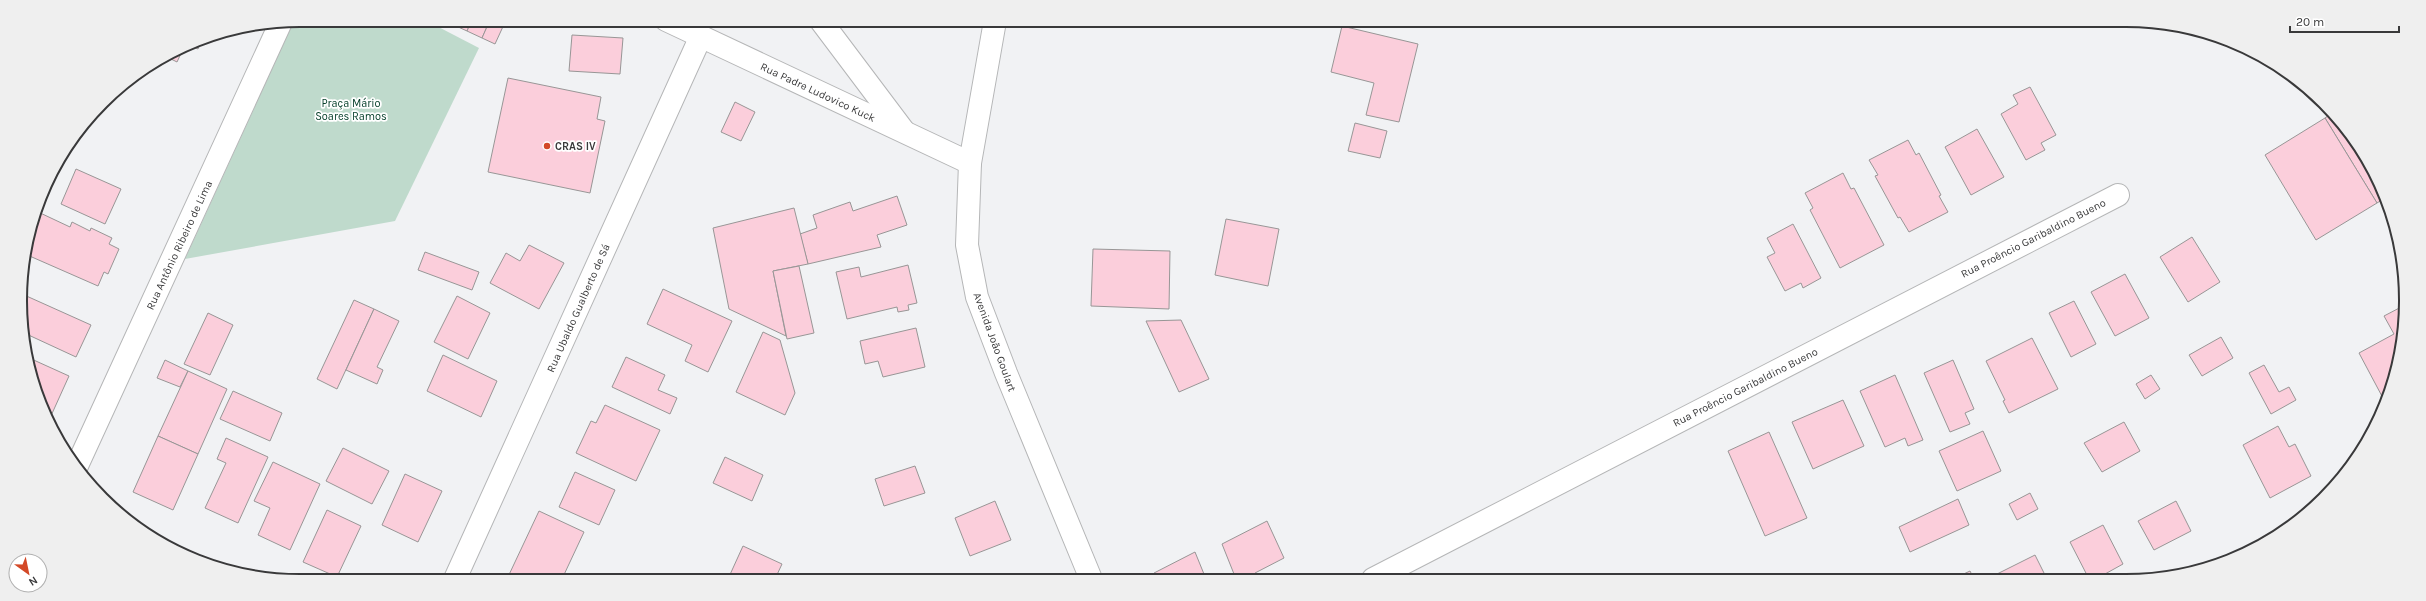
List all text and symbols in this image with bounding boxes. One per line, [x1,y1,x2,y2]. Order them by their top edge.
scale bar [2290,8,2399,34]
text: 20 m [2296,15,2324,29]
street label: Rua Padre Ludovico Kuck [758,60,877,125]
park label: Praça Mário Soares Ramos [315,97,387,123]
place label: CRAS IV [555,140,596,153]
marker: CRAS IV [542,141,552,151]
street label: Rua Antônio Ribeiro de Lima [144,178,215,312]
street label: Rua Proêncio Garibaldino Bueno [1959,196,2108,281]
street label: Rua Ubaldo Gualberto de Sá [544,242,613,374]
street label: Avenida João Goulart [971,291,1019,393]
street label: Rua Proêncio Garibaldino Bueno [1671,345,1820,430]
north arrow [8,553,48,593]
text: N [26,573,40,589]

